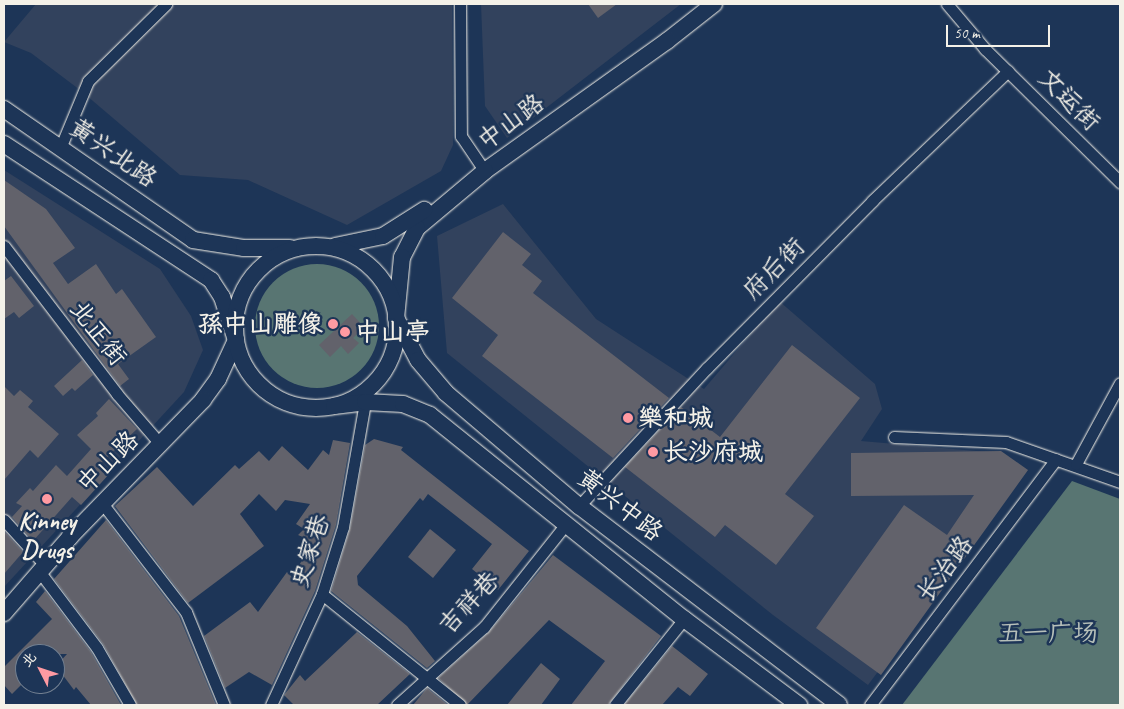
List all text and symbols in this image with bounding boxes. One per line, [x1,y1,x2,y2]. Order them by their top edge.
scale bar [949,15,1053,47]
text: 50 m [954,24,980,43]
street label: 文运街 [1032,63,1106,137]
street label: 中山路 [472,88,550,156]
street label: 黄兴北路 [63,112,163,194]
street label: 府后街 [737,232,811,306]
street label: 北正街 [63,294,133,372]
place label: 孫中山雕像 [198,309,323,339]
place label: 中山亭 [355,317,430,347]
marker: 孫中山雕像 [327,318,339,330]
marker: 中山亭 [339,326,351,338]
place label: 樂和城 [638,403,713,433]
marker: 樂和城 [622,412,634,424]
street label: 中山路 [71,425,145,499]
place label: 长沙府城 [663,437,763,467]
marker: 长沙府城 [647,446,659,458]
street label: 黄兴中路 [571,462,669,548]
marker: Kinney Drugs [41,493,53,505]
place label: Kinney Drugs [18,507,76,566]
street label: 史家巷 [284,511,336,591]
street label: 长治路 [910,530,980,608]
street label: 吉祥巷 [432,565,506,641]
park label: 五一广场 [998,618,1098,648]
north arrow [15,644,65,694]
text: 北 [18,649,40,670]

